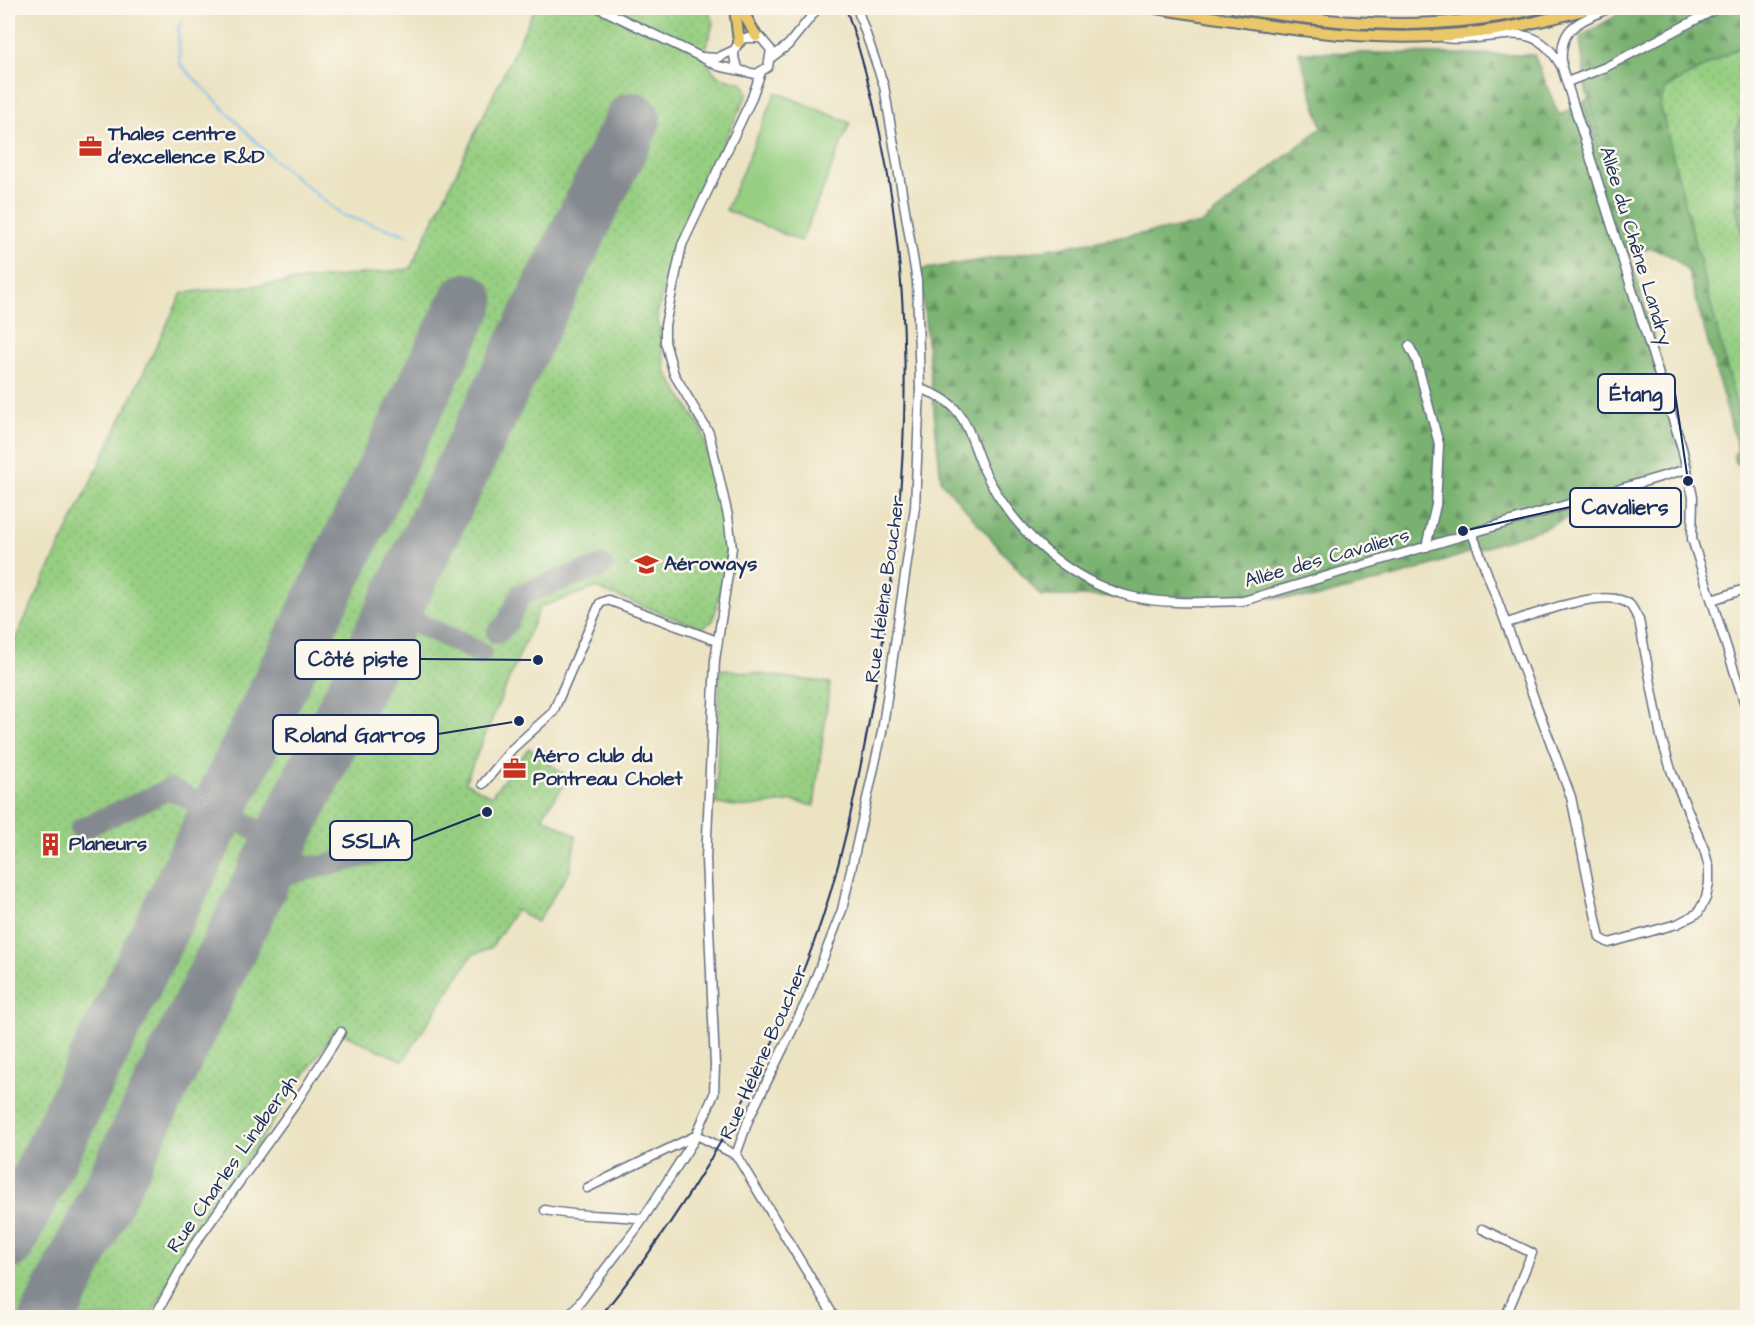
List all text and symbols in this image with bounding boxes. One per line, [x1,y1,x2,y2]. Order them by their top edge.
place label: Thales centre d'excellence R&D [107,120,264,171]
office icon: Thales centre d'excellence R&D [77,133,103,159]
street label: Allée du Chêne Landry [1591,143,1680,349]
callout: Étang [1598,374,1675,413]
text: Étang [1610,380,1663,411]
callout: Cavaliers [1570,488,1681,527]
street label: Rue Hélène Boucher [858,493,912,685]
text: Cavaliers [1581,493,1669,522]
street label: Allée des Cavaliers [1241,521,1413,595]
place label: Aéroways [664,550,757,579]
school or university icon: Aéroways [633,551,659,577]
callout: Côté piste [295,640,420,679]
text: Côté piste [308,645,409,675]
callout: Roland Garros [273,715,438,754]
text: Roland Garros [284,721,426,750]
place label: Aéro club du Pontreau Cholet [533,742,684,793]
office icon: Aéro club du Pontreau Cholet [502,755,528,781]
callout: SSLIA [330,821,412,860]
text: SSLIA [341,827,401,856]
place label: Planeurs [69,830,147,858]
building icon: Planeurs [38,831,64,857]
street label: Rue Hélène Boucher [713,960,815,1144]
street label: Rue Charles Lindbergh [160,1069,305,1259]

